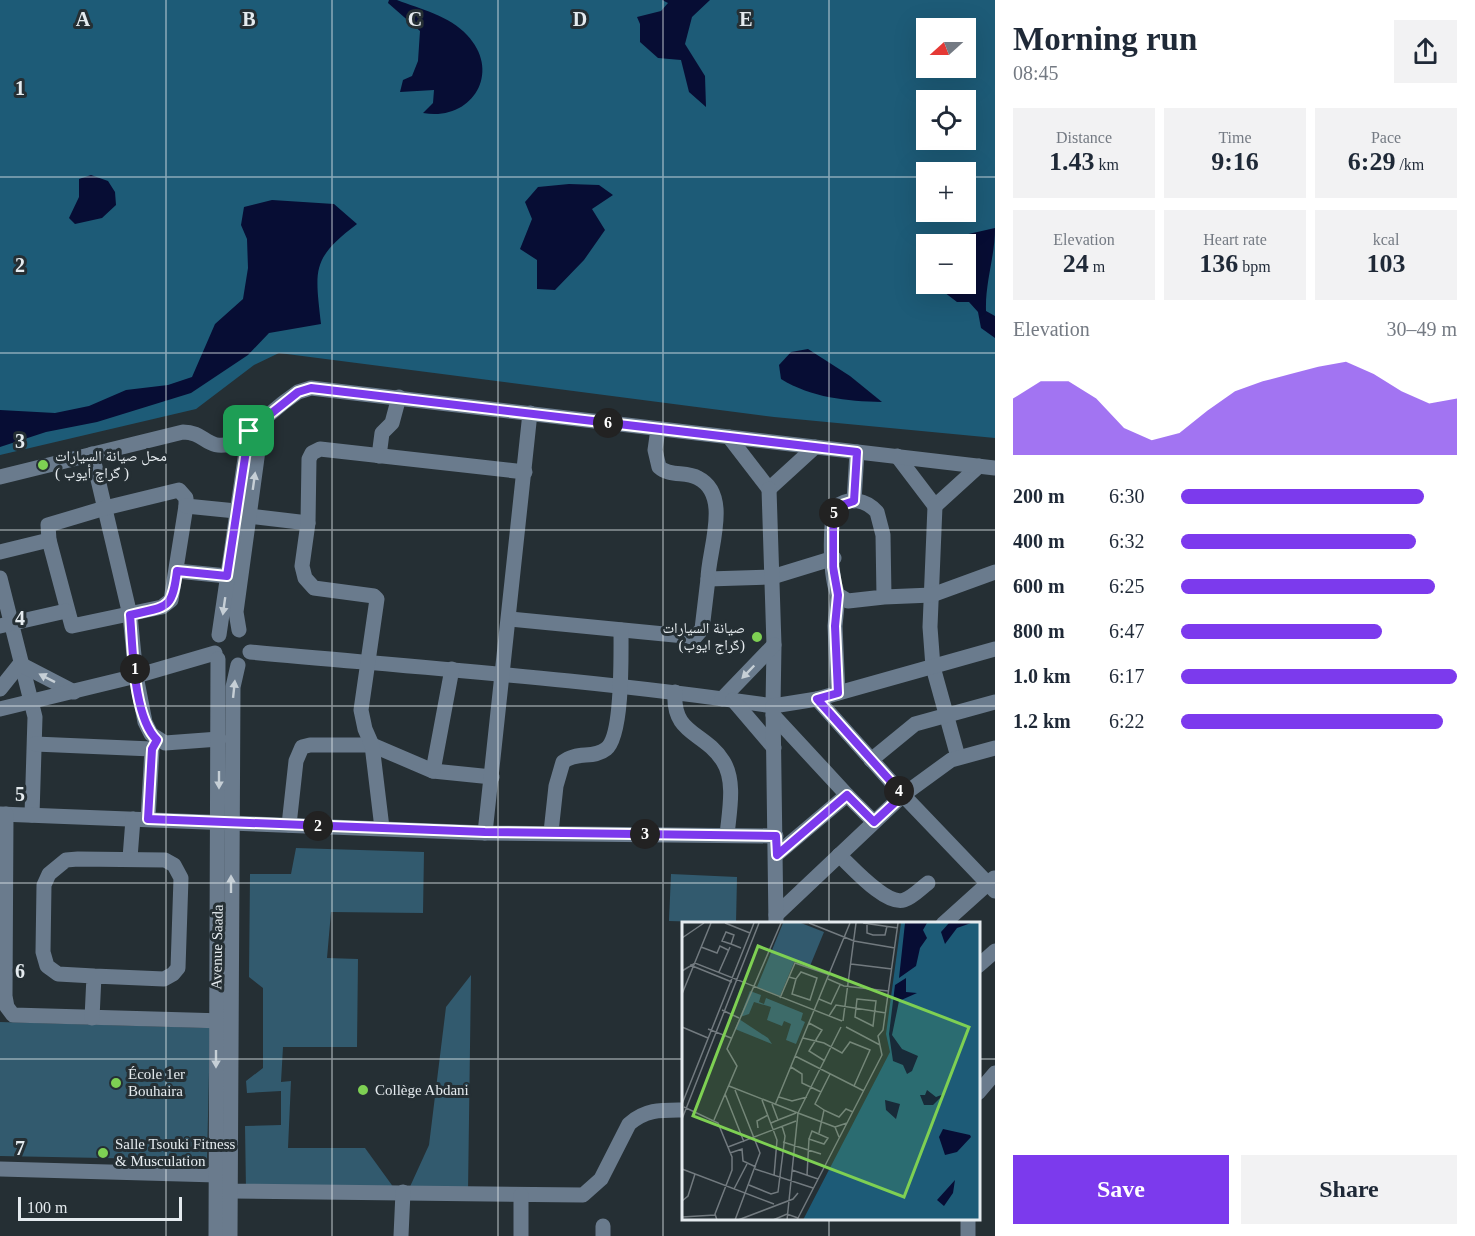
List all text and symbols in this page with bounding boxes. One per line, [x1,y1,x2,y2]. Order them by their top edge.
text: A [76,8,91,30]
text: B [242,8,256,30]
text: C [408,8,422,30]
text: D [573,8,587,30]
text: E [739,8,753,30]
north arrow [916,18,976,78]
map controls [916,18,976,294]
button: share [1394,20,1457,83]
text: Morning run [1013,21,1197,57]
text: 08:45 [1013,62,1059,84]
text: 1 [15,77,25,99]
button: locate [916,90,976,150]
text: Distance [1056,129,1112,146]
text: Time [1218,129,1252,146]
text: Pace [1371,129,1401,146]
text: 1.43 [1049,147,1095,176]
text: 9:16 [1211,147,1259,176]
text: 6:29 [1348,147,1395,176]
text: km [1095,156,1119,173]
text: /km [1395,156,1424,173]
button: + [916,162,976,222]
text: Elevation [1053,231,1115,248]
text: Heart rate [1203,231,1267,248]
text: kcal [1373,231,1399,248]
button: − [916,234,976,294]
text: 24 [1063,249,1089,278]
text: 136 [1199,249,1238,278]
text: 103 [1367,249,1406,278]
text: 2 [15,254,25,276]
text: m [1089,258,1105,275]
text: bpm [1238,258,1271,275]
text: Elevation [1013,318,1090,340]
text: 30–49 m [1386,318,1457,340]
pin [223,405,274,456]
pin: 6 [593,408,623,438]
icon: arrive [232,414,265,447]
text: 6 [604,414,612,431]
text: 3 [15,430,25,452]
place label: محل صيانة السيارات ( گراچ أيوب ) [55,448,167,483]
marker: محل صيانة السيارات ( گراچ أيوب ) [36,458,50,472]
one-way arrow [249,472,259,491]
text: 200 m [1013,485,1065,507]
text: 6:30 [1109,485,1145,507]
pin: 5 [819,498,849,528]
text: 5 [830,504,838,521]
text: 400 m [1013,530,1065,552]
text: 6:32 [1109,530,1145,552]
text: 600 m [1013,575,1065,597]
text: 6:25 [1109,575,1145,597]
one-way arrow [219,596,228,615]
text: 4 [15,607,25,629]
place label: صيانة السيارات (گراج ايوب) [663,620,745,655]
text: 800 m [1013,620,1065,642]
text: 6:47 [1109,620,1145,642]
marker: صيانة السيارات (گراج ايوب) [750,630,764,644]
pin: 1 [120,654,150,684]
text: 1 [131,660,139,677]
one-way arrow [741,664,755,679]
text: 1.0 km [1013,665,1071,687]
text: 6:17 [1109,665,1145,687]
one-way arrow [38,673,55,683]
one-way arrow [229,679,238,698]
text: 1.2 km [1013,710,1071,732]
text: 6:22 [1109,710,1145,732]
one-way arrow [214,771,224,790]
pin: 4 [884,776,914,806]
text: 4 [895,782,903,799]
text: 5 [15,783,25,805]
pin: 2 [303,811,333,841]
text: 2 [314,817,322,834]
pin: 3 [630,819,660,849]
text: 3 [641,825,649,842]
one-way arrow [226,874,236,893]
street label: Avenue Saada [208,904,226,990]
inset map [682,922,980,1221]
text: 6 [15,960,25,982]
one-way arrow [211,1050,221,1069]
place label: École 1er Bouhaira [128,1066,185,1099]
marker: École 1er Bouhaira [109,1076,123,1090]
place label: Collège Abdani [375,1082,469,1098]
marker: Collège Abdani [356,1083,370,1097]
place label: Salle Tsouki Fitness & Musculation [115,1136,236,1169]
text: 7 [15,1137,25,1159]
marker: Salle Tsouki Fitness & Musculation [96,1146,110,1160]
button: Save [1013,1155,1229,1224]
button: Share [1241,1155,1457,1224]
scale bar [18,1194,182,1222]
text: 100 m [27,1199,67,1216]

